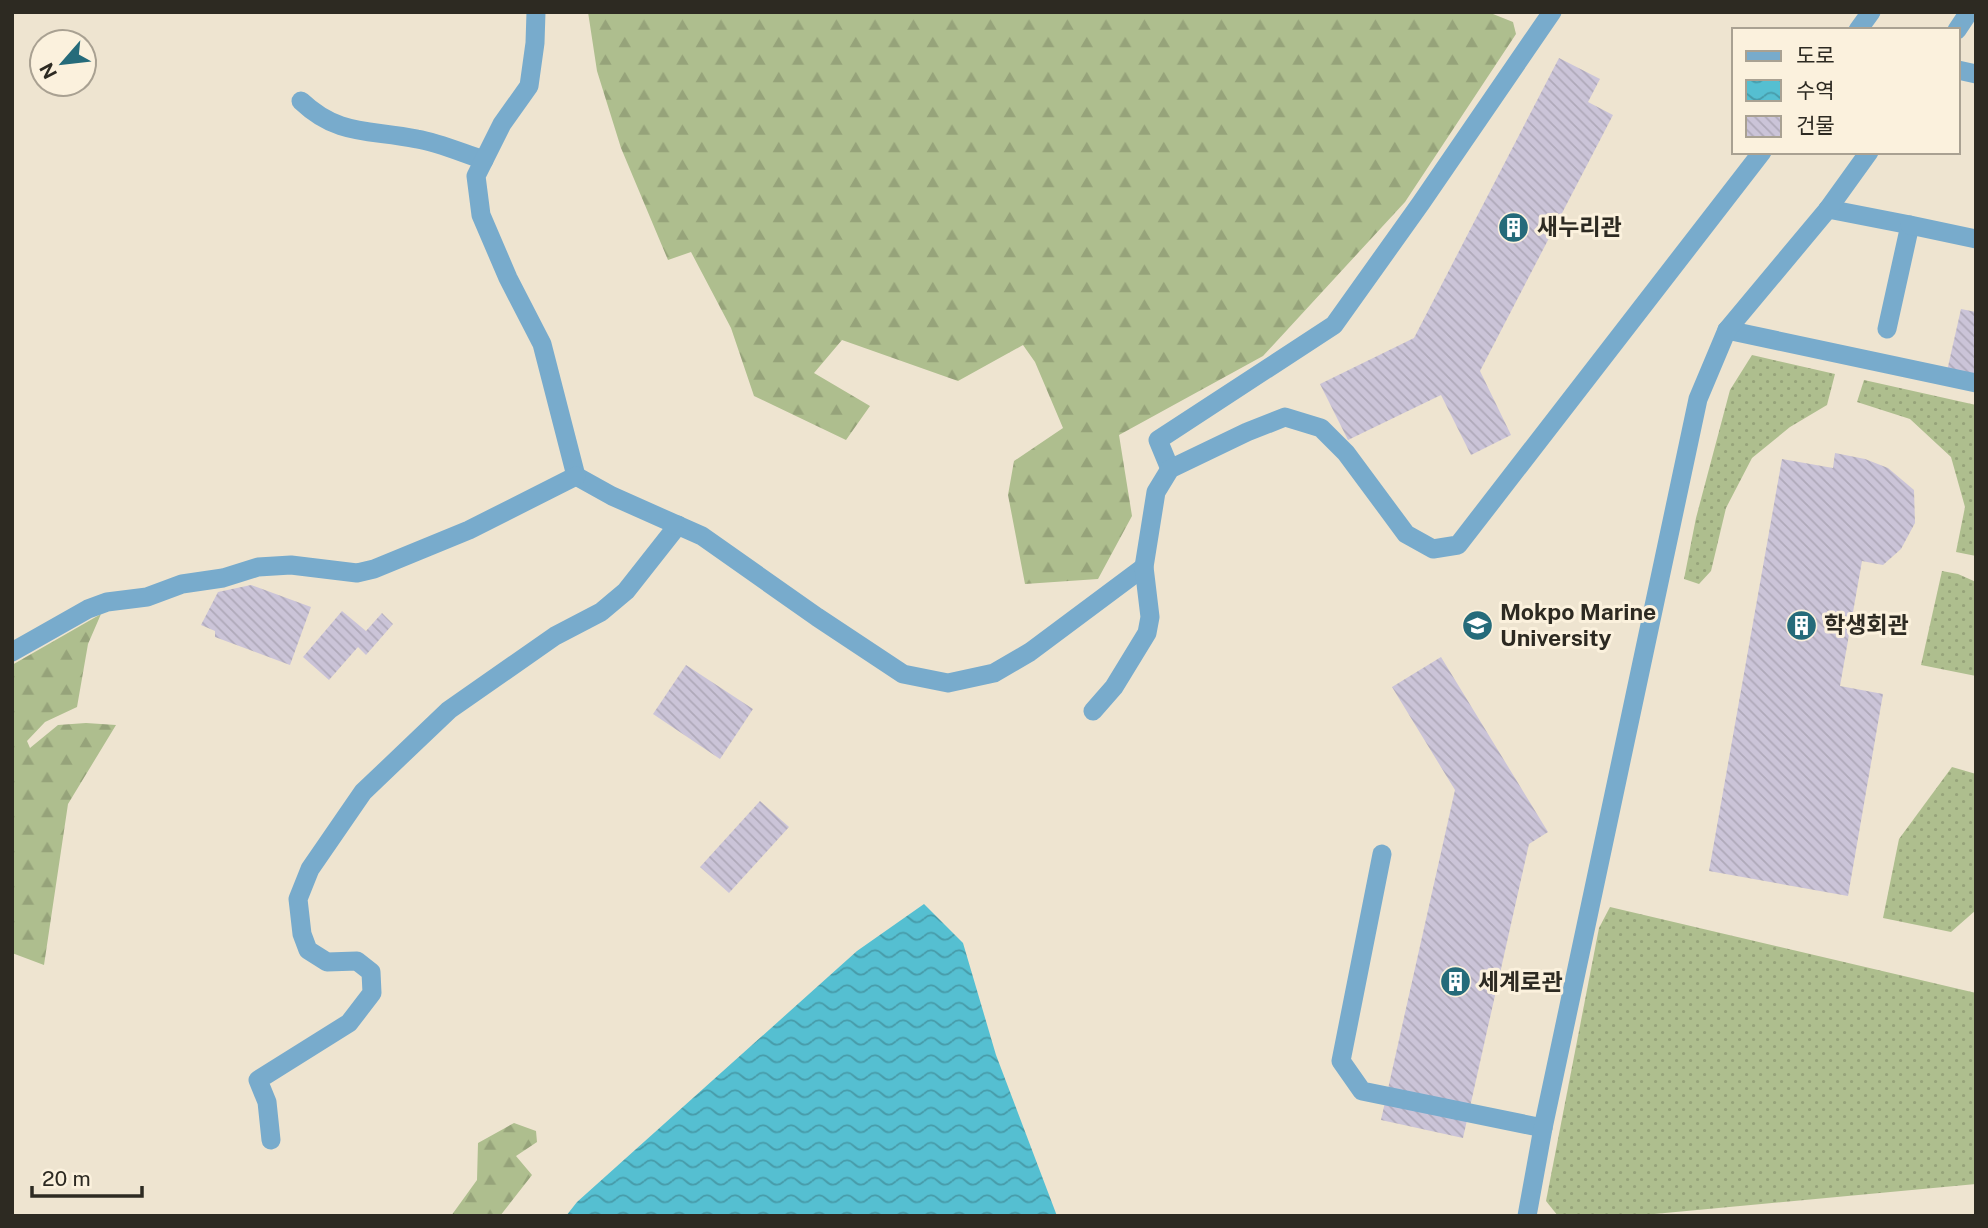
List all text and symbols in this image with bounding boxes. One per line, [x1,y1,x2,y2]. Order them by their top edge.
north arrow [28,28,98,98]
legend [1732,28,1960,154]
text: 도로 [1796,43,1835,68]
text: N [35,59,61,83]
text: 수역 [1796,78,1835,103]
text: 건물 [1796,113,1835,138]
building icon: 새누리관 [1497,210,1531,244]
place label: 새누리관 [1537,213,1622,240]
place label: Mokpo Marine University [1500,598,1656,651]
school or university icon: Mokpo Marine University [1460,608,1494,642]
building icon: 학생회관 [1784,608,1818,642]
place label: 학생회관 [1824,611,1909,638]
building icon: 세계로관 [1438,965,1472,999]
place label: 세계로관 [1478,968,1563,995]
scale bar [32,1154,142,1198]
text: 20 m [42,1166,91,1191]

